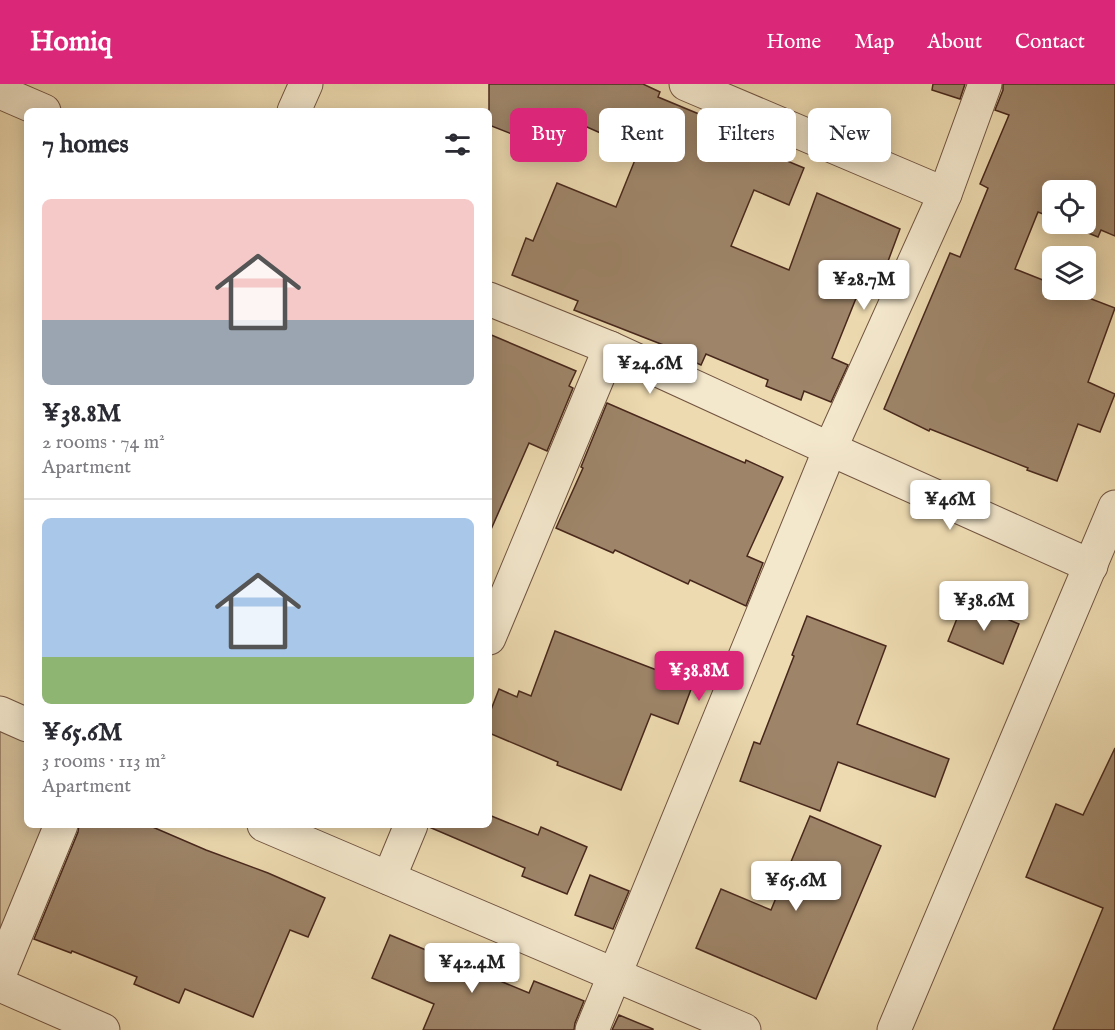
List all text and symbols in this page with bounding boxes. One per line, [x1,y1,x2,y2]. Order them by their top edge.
text: Homiq [30,25,112,60]
text: Home [766,29,821,56]
text: Map [854,29,894,56]
text: About [927,29,982,56]
text: Contact [1015,29,1085,56]
chip: Buy [510,108,587,162]
chip: Rent [599,108,685,162]
chip: Filters [697,108,796,162]
chip: New [808,108,891,162]
text: 7 homes [42,128,129,161]
icon: filters [441,128,474,161]
map controls [1042,180,1096,300]
button: locate [1042,180,1096,234]
icon: home [204,238,312,346]
button: layers [1042,246,1096,300]
pin: ¥28.7M [815,260,913,311]
text: ¥28.7M [832,267,896,292]
pin: ¥24.6M [601,344,699,395]
text: ¥24.6M [617,351,683,376]
text: ¥38.8M [42,397,121,430]
text: 2 rooms · 74 m² [42,430,165,455]
text: Apartment [42,455,131,480]
pin: ¥46M [914,480,986,531]
text: ¥46M [924,487,976,512]
icon: home [204,557,312,665]
pin: ¥38.6M [935,581,1033,632]
text: ¥38.6M [953,588,1015,613]
pin: ¥38.8M [650,651,748,702]
text: ¥38.8M [669,658,729,683]
text: ¥65.6M [42,716,122,749]
text: 3 rooms · 113 m² [42,749,166,774]
text: Apartment [42,774,131,799]
pin: ¥65.6M [747,861,845,912]
text: ¥65.6M [765,868,827,893]
pin: ¥42.4M [423,943,521,994]
text: ¥42.4M [439,950,505,975]

